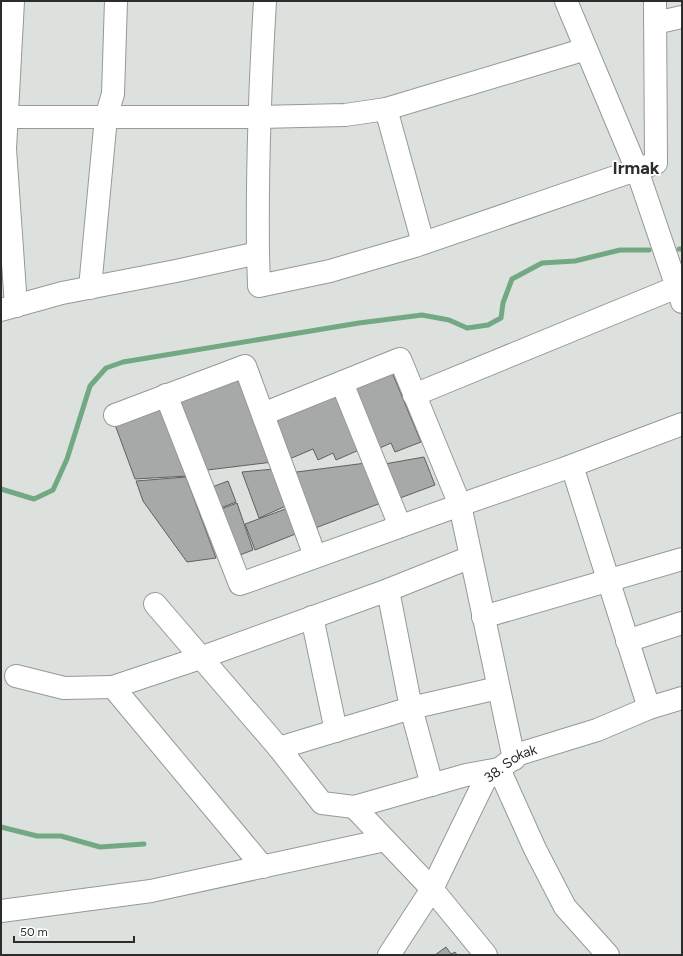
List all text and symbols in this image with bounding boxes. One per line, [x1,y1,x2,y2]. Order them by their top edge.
district label: Irmak [613,157,660,179]
street label: 38. Sokak [481,740,539,786]
scale bar [14,918,134,944]
text: 50 m [20,925,48,939]

